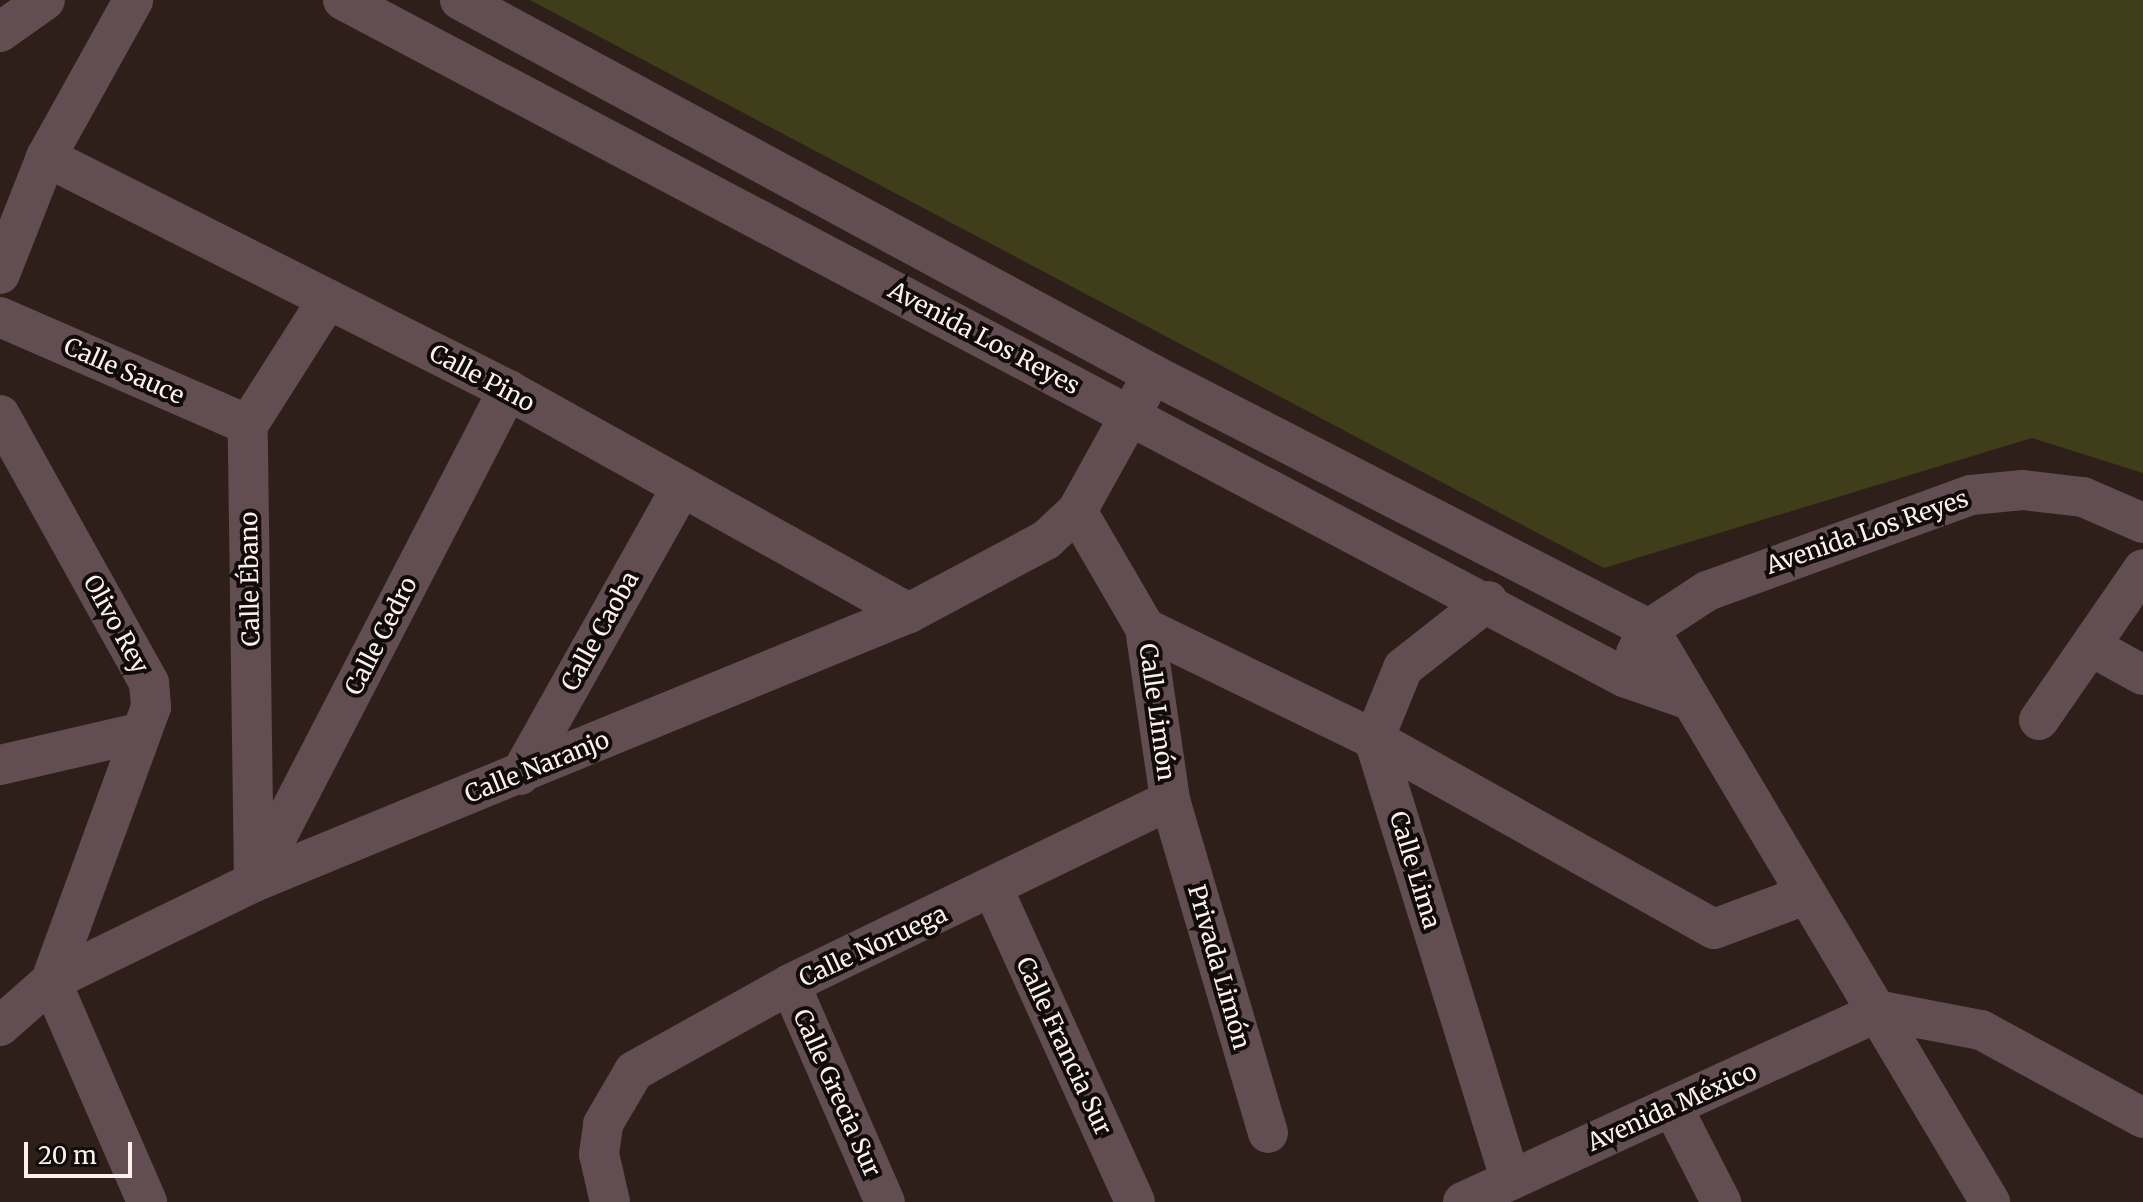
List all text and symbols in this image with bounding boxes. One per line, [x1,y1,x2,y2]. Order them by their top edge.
street label: Avenida Los Reyes [884,275,1084,401]
street label: Calle Sauce [59,332,189,410]
street label: Calle Pino [424,338,540,418]
street label: Avenida Los Reyes [1762,484,1972,580]
street label: Calle Ébano [234,511,266,647]
street label: Calle Caoba [555,566,645,696]
street label: Olivo Rey [77,570,155,678]
street label: Calle Cedro [339,572,423,700]
street label: Calle Limón [1133,642,1181,782]
street label: Calle Naranjo [461,725,613,809]
street label: Calle Lima [1384,808,1446,932]
street label: Privada Limón [1182,882,1256,1052]
street label: Calle Noruega [794,899,952,993]
street label: Calle Francia Sur [1010,952,1118,1140]
street label: Calle Grecia Sur [787,1005,887,1181]
street label: Avenida México [1583,1057,1761,1157]
scale bar [28,1126,136,1176]
text: 20 m [38,1140,97,1171]

